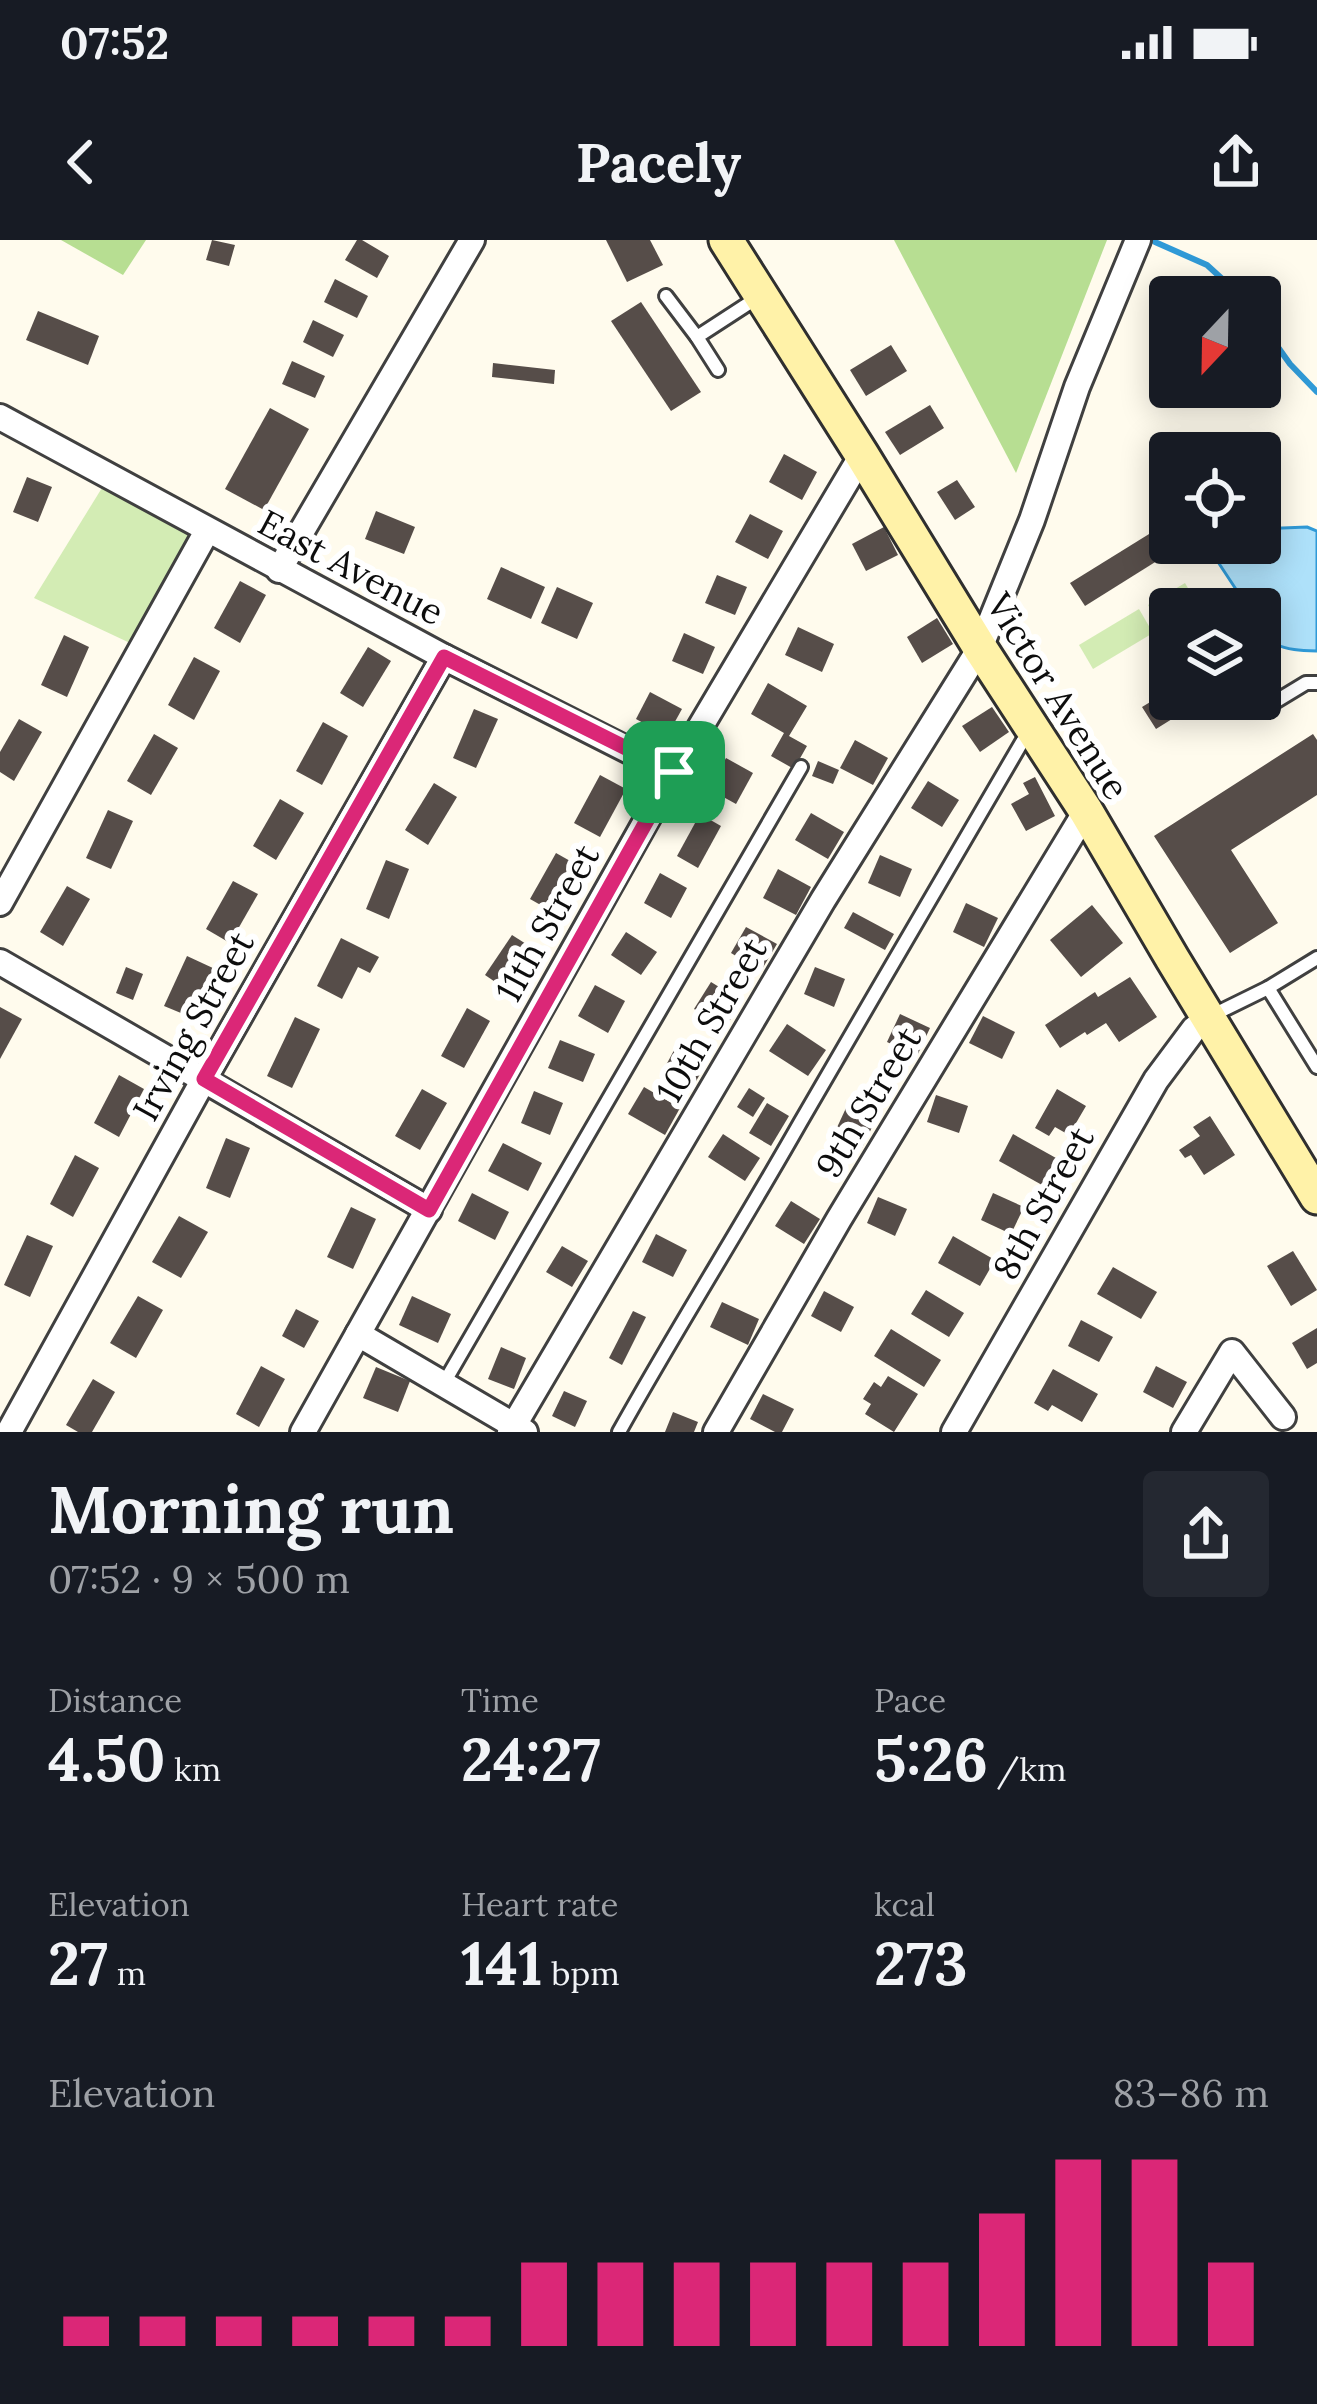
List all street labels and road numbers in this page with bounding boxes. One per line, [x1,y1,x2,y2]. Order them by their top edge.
street label: East Avenue [250,499,452,635]
street label: Victor Avenue [976,584,1140,808]
street label: 11th Street [485,836,609,1010]
street label: Irving Street [122,923,264,1129]
street label: 10th Street [645,929,777,1111]
street label: 9th Street [805,1018,931,1186]
street label: 8th Street [982,1119,1104,1287]

